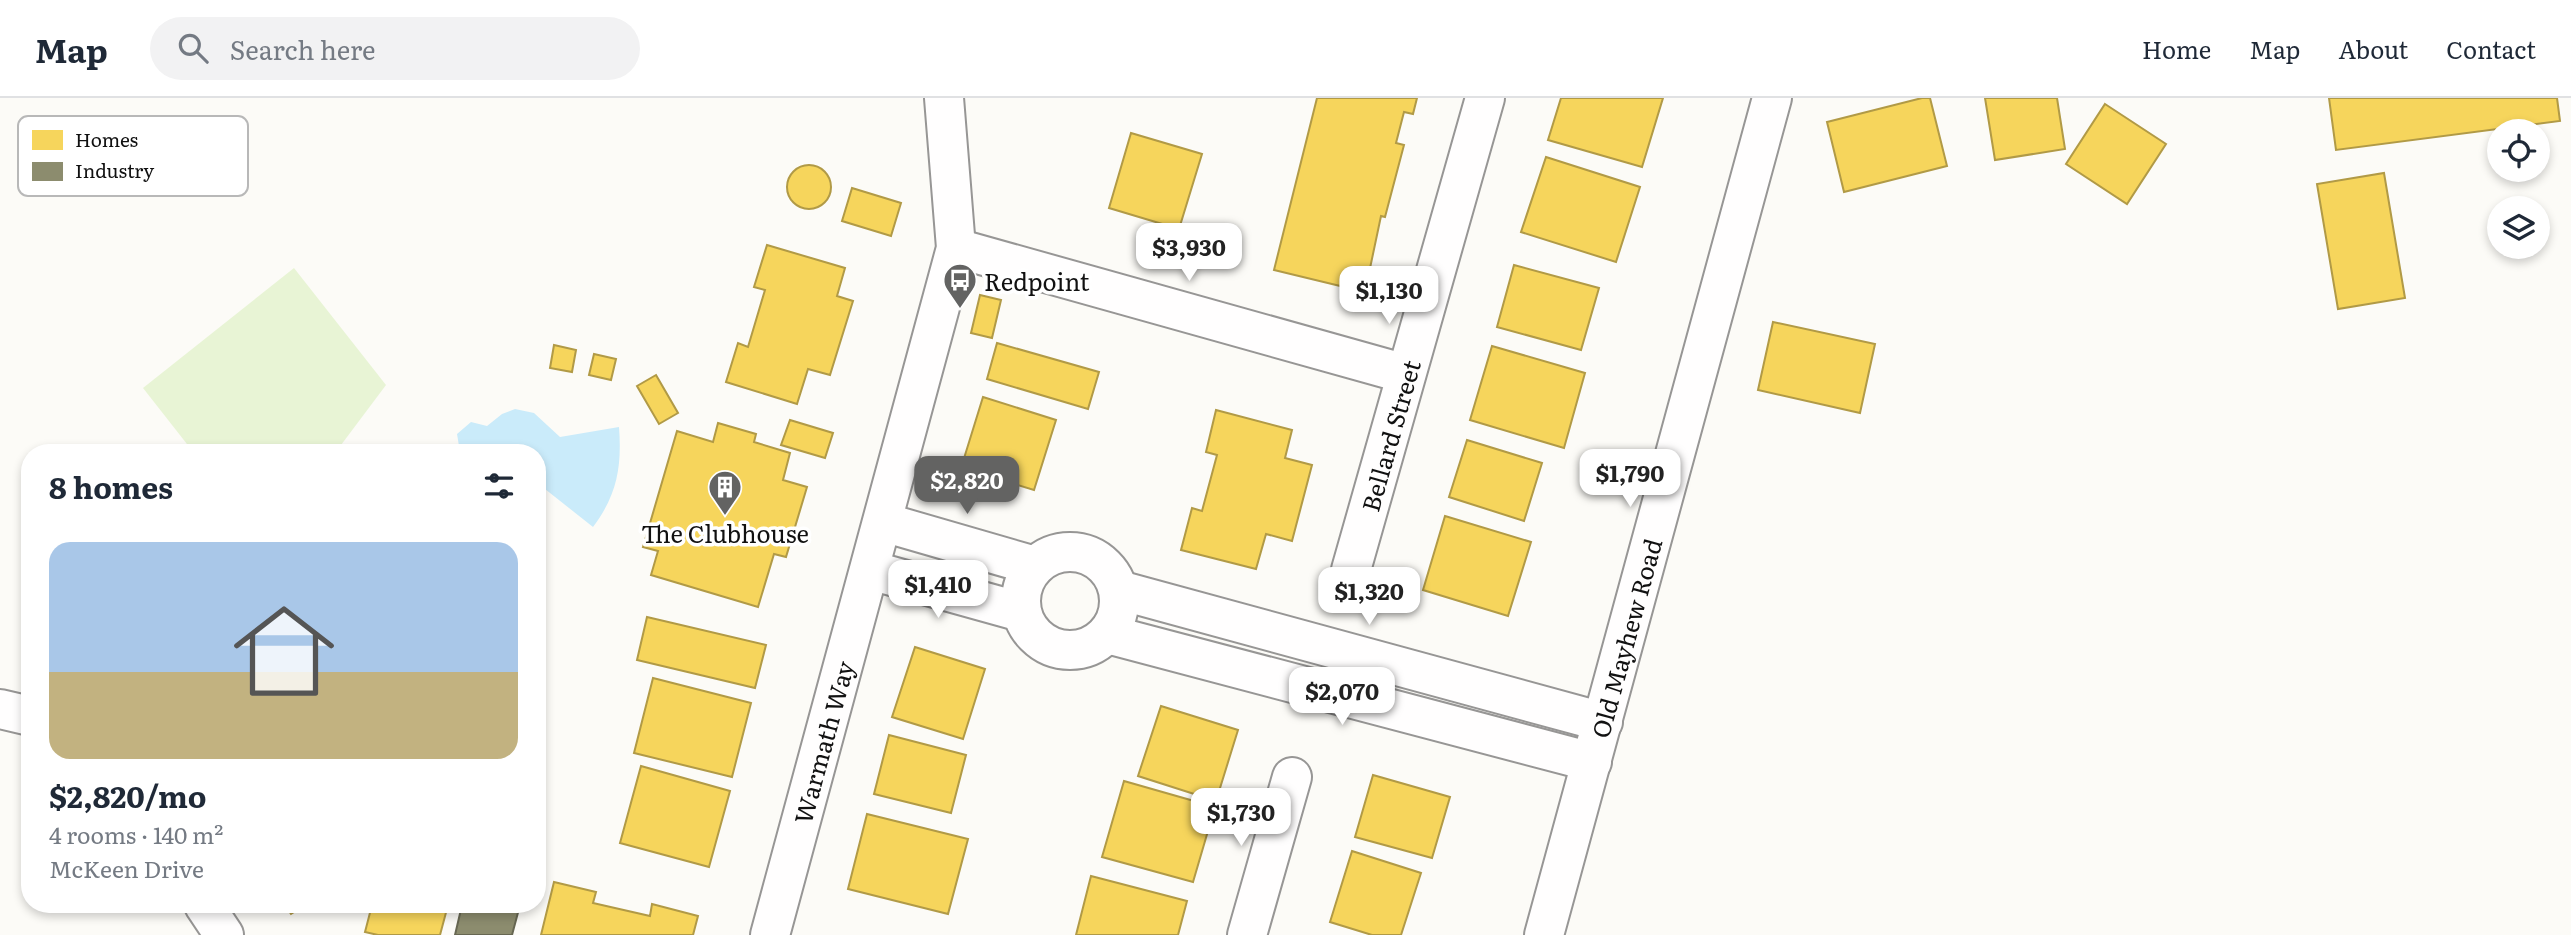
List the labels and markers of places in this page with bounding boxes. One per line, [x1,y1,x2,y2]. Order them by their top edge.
pin: $3,930 [1132,223,1246,283]
bus stop icon: Redpoint [941,261,979,310]
place label: Redpoint [984,263,1090,298]
pin: $1,130 [1332,266,1446,326]
pin: $1,790 [1573,450,1687,509]
pin: $2,820 [910,456,1024,516]
building icon: The Clubhouse [706,468,744,517]
place label: The Clubhouse [641,515,809,550]
pin: $1,410 [881,560,995,620]
pin: $1,320 [1312,568,1426,627]
pin: $2,070 [1285,668,1399,727]
pin: $1,730 [1184,788,1298,848]

